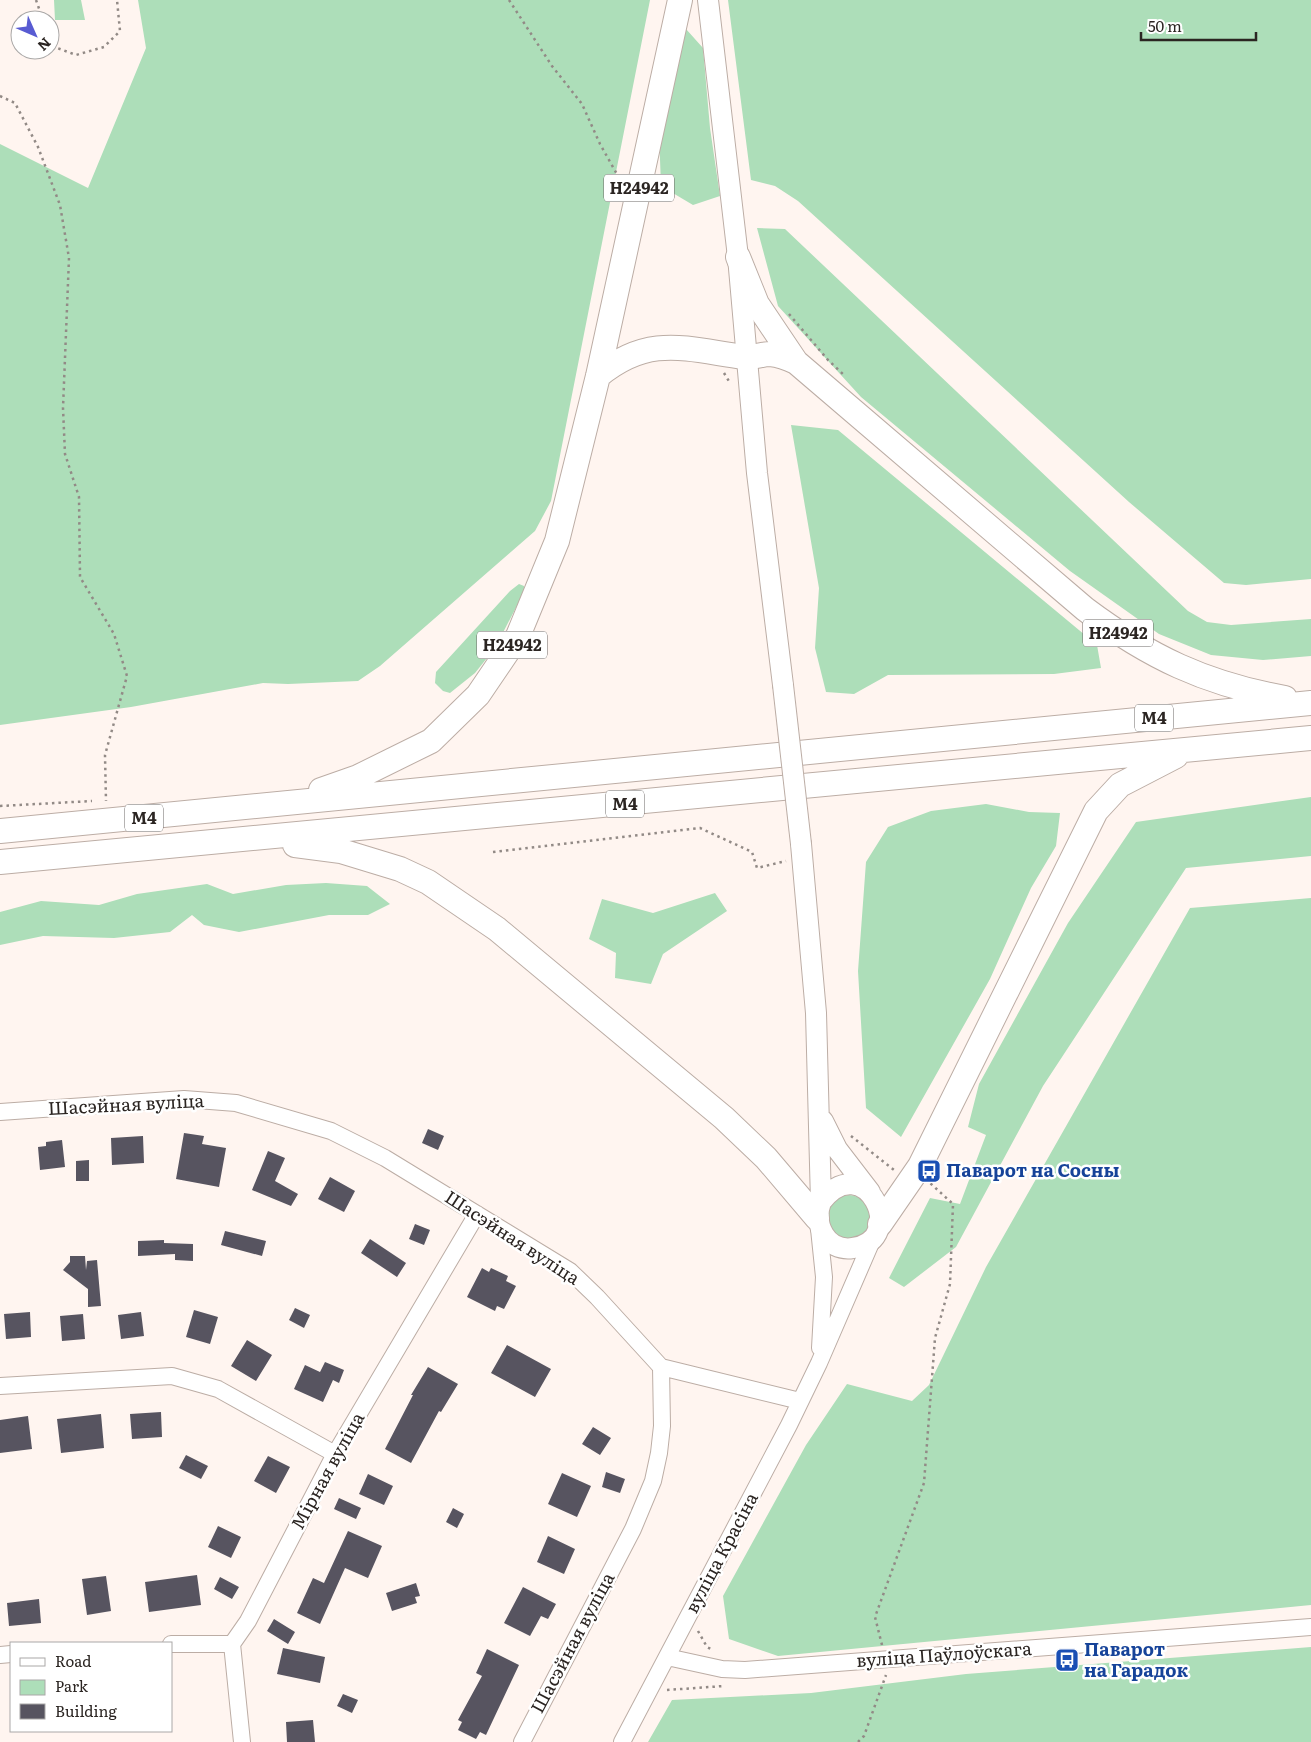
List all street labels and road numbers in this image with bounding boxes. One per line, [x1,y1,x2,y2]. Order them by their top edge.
road number: Н24942 [604,174,674,202]
road number: Н24942 [1083,620,1153,646]
road number: Н24942 [477,632,547,658]
road number: М4 [1135,704,1173,731]
road number: М4 [606,791,644,818]
road number: М4 [125,804,163,831]
street label: Шасэйная вуліца [47,1086,205,1121]
street label: Шасэйная вуліца [440,1183,586,1291]
street label: Мірная вуліца [283,1406,370,1534]
street label: вуліца Красіна [677,1487,764,1617]
street label: Шасэйная вуліца [523,1567,620,1718]
street label: вуліца Паўлоўскага [855,1634,1033,1673]

